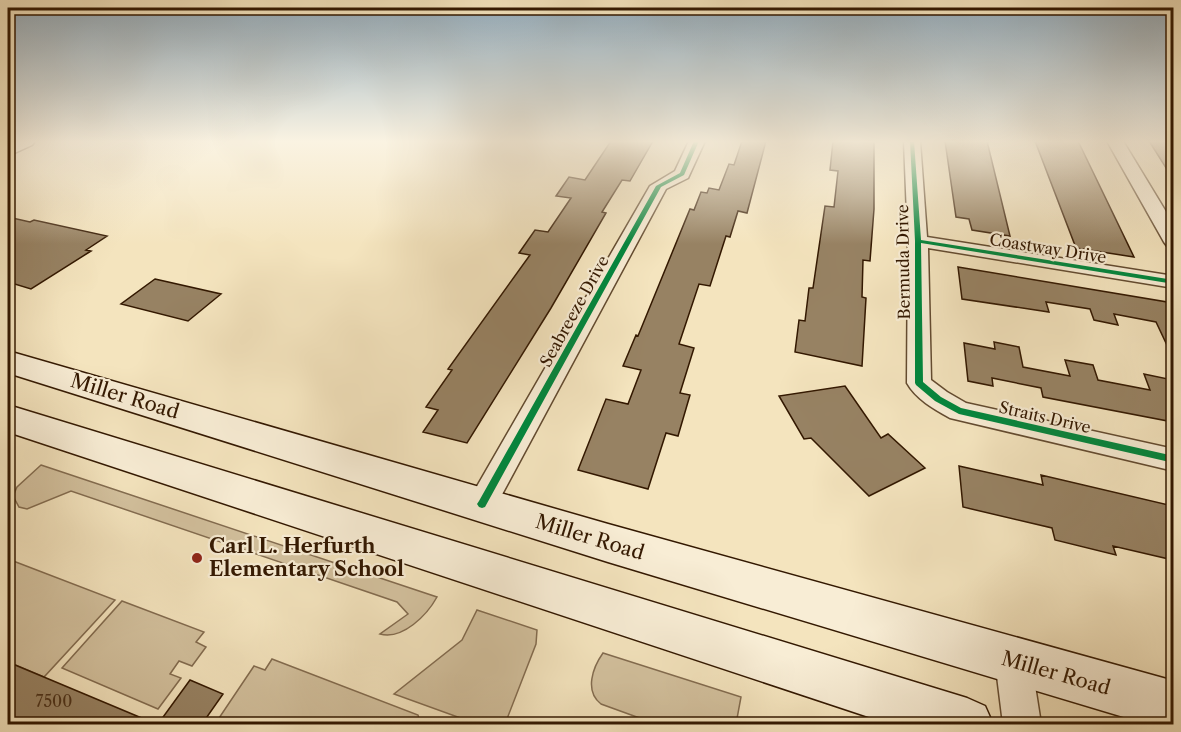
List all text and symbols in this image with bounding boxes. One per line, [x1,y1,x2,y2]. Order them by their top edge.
street label: Bermuda Drive [892,204,914,320]
street label: Coastway Drive [988,229,1108,267]
street label: Seabreeze Drive [535,252,613,370]
street label: Miller Road [68,368,182,424]
street label: Straits Drive [997,397,1093,437]
street label: Miller Road [533,509,647,565]
place label: Carl L. Herfurth Elementary School [209,534,404,581]
marker: Carl L. Herfurth Elementary School [190,551,204,565]
street label: Miller Road [999,646,1113,700]
house number: 7500 [36,691,72,711]

